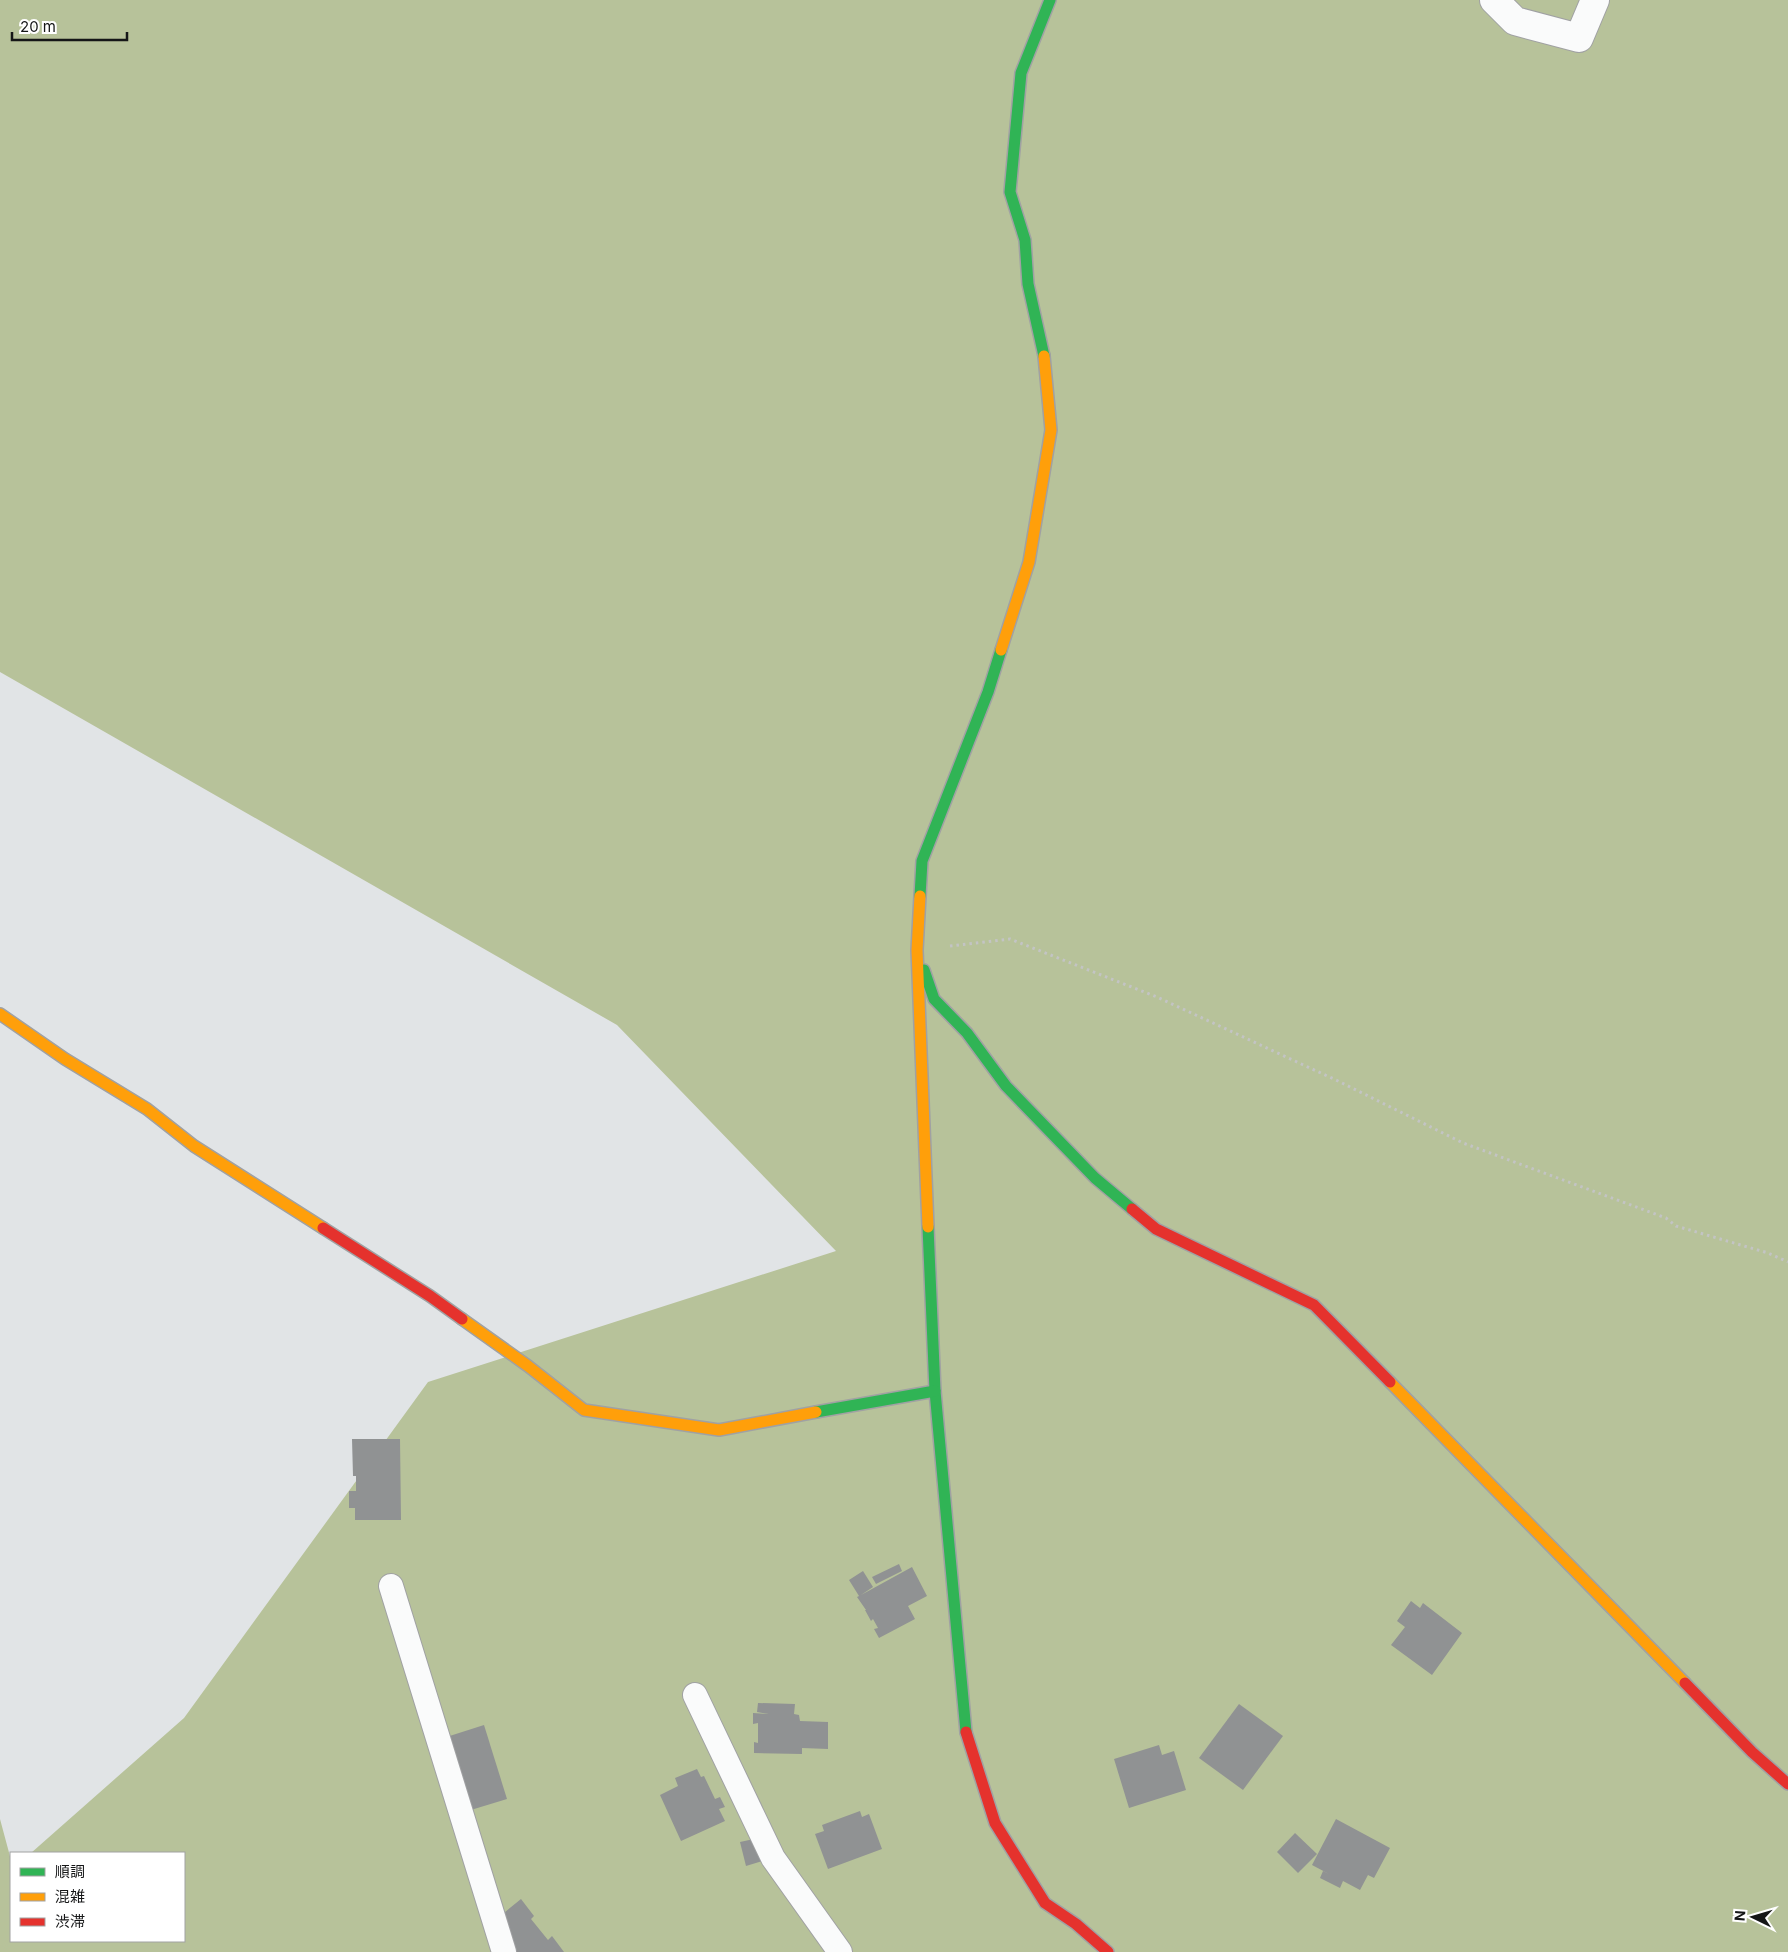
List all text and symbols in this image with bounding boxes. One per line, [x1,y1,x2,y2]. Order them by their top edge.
scale bar [12,10,128,42]
text: 20 m [20,17,56,36]
legend [10,1852,185,1942]
text: 順調 [55,1862,85,1881]
text: 混雑 [55,1887,85,1906]
north arrow [1728,1892,1778,1942]
text: N [1731,1910,1748,1922]
text: 渋滞 [55,1912,85,1931]

